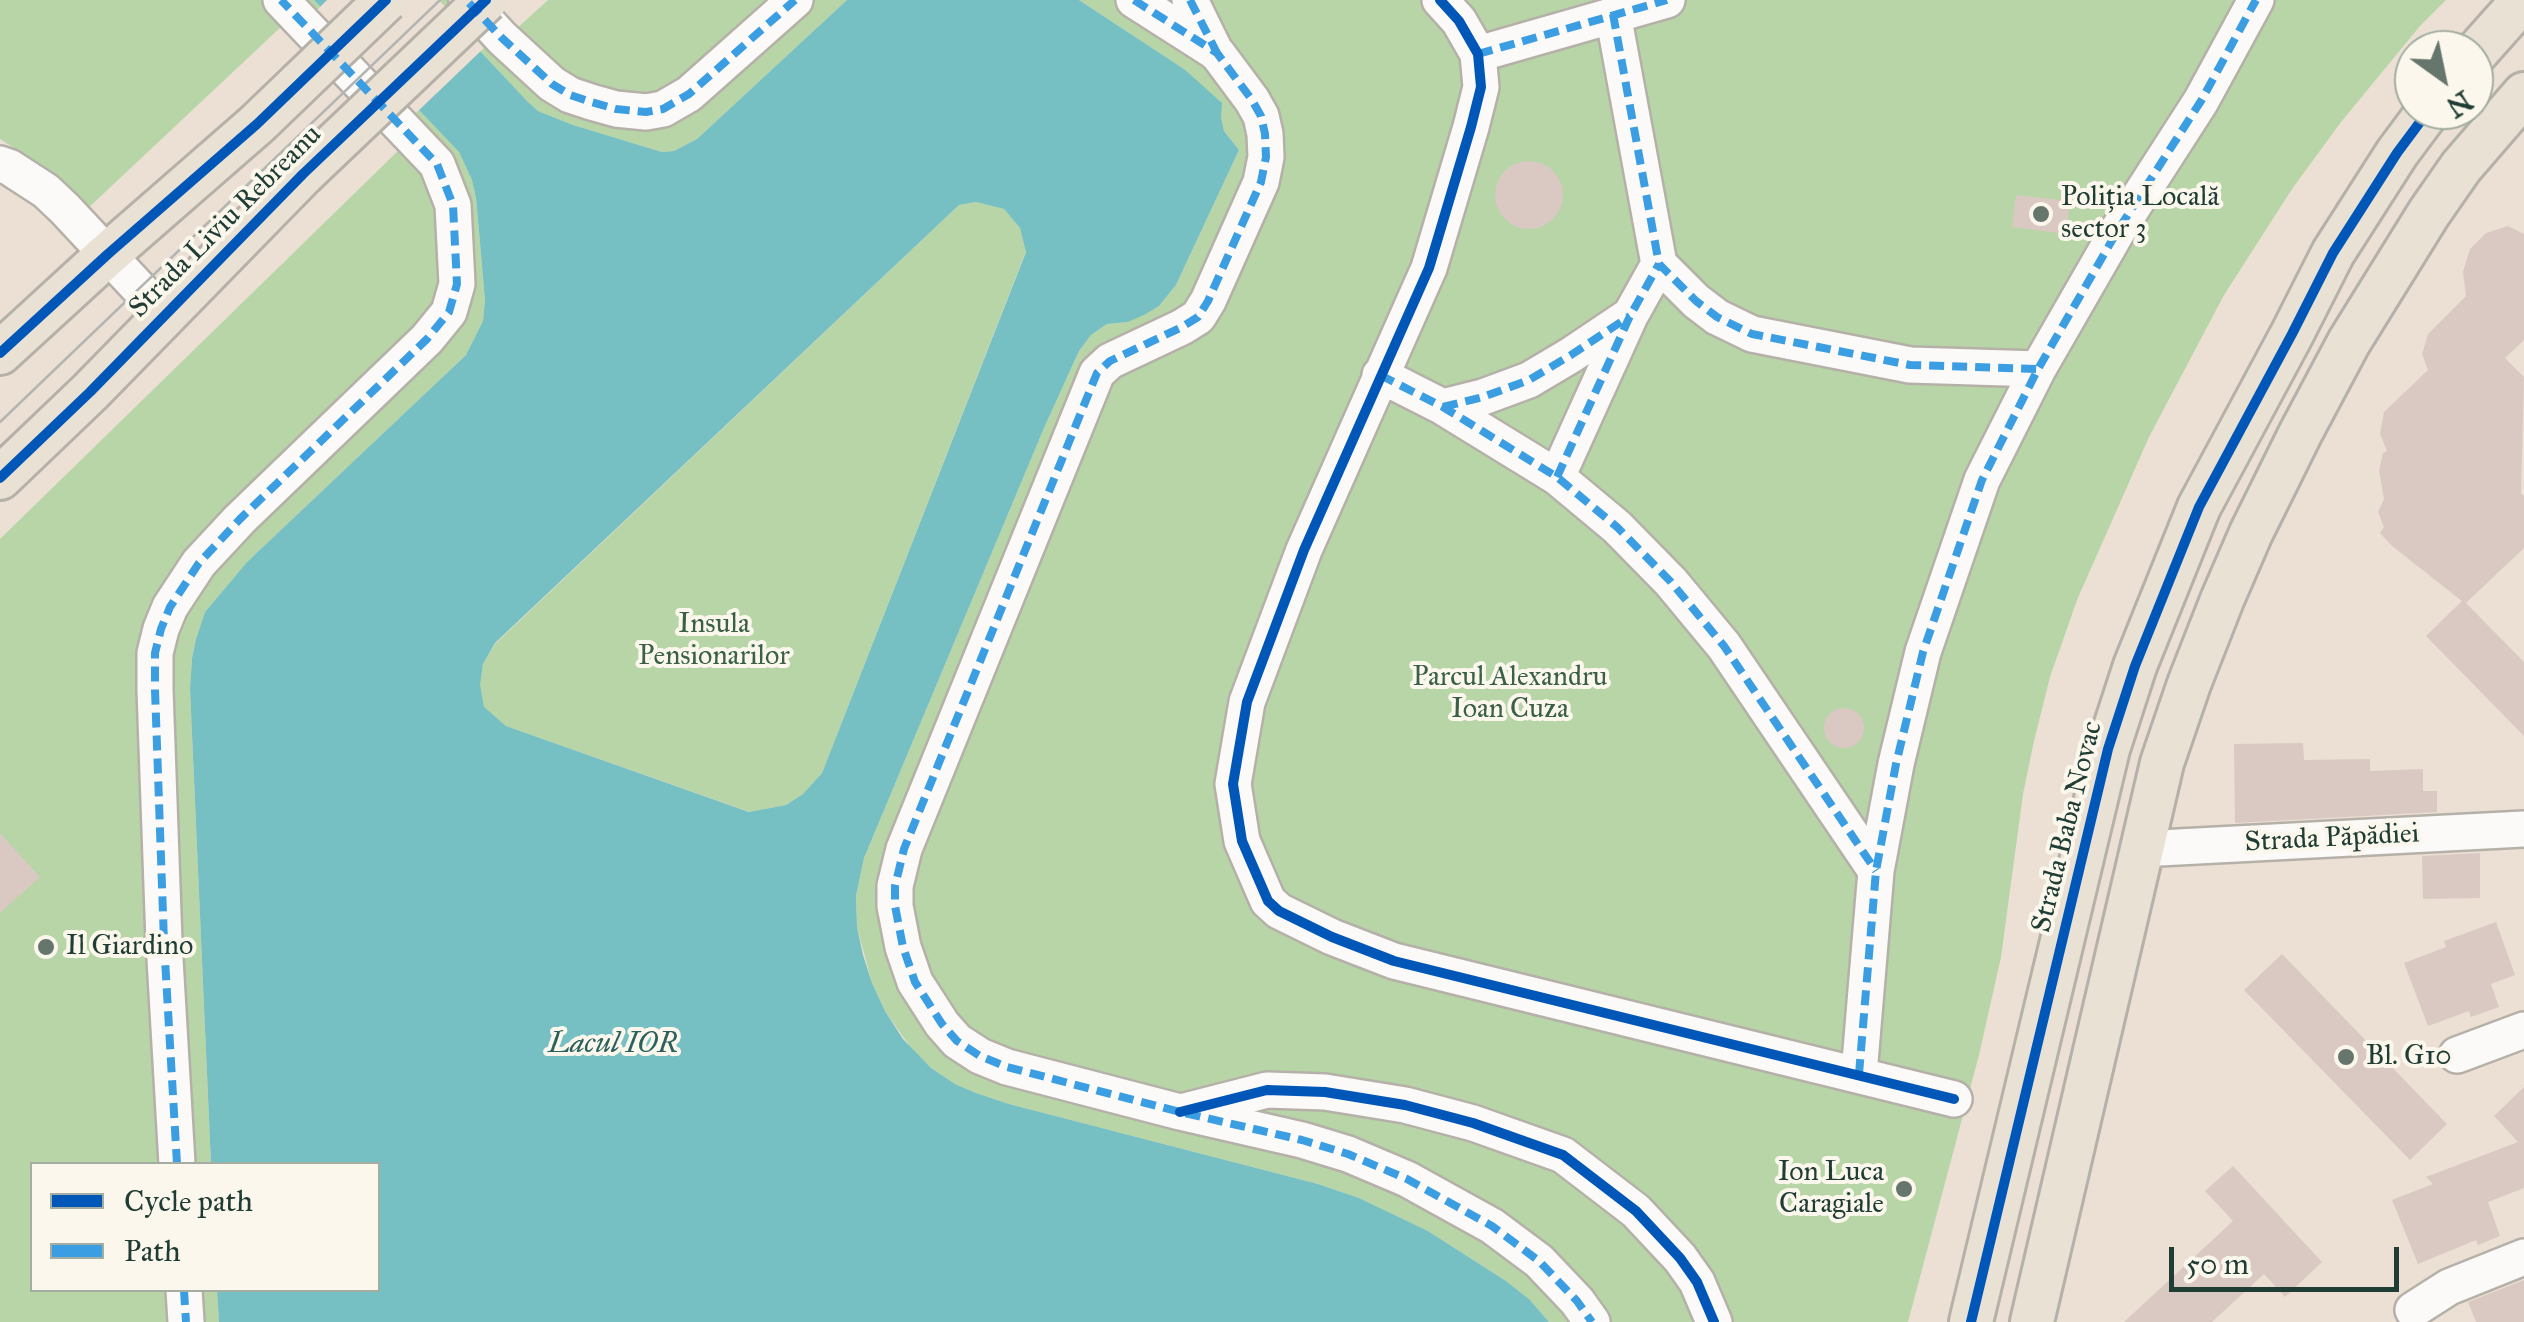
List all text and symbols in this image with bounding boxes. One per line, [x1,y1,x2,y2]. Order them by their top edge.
north arrow [2394,30,2494,130]
text: N [2440,83,2479,125]
street label: Strada Liviu Rebreanu [123,119,329,325]
place label: Poliția Locală sector 3 [2061,181,2219,247]
marker: Poliția Locală sector 3 [2030,203,2052,225]
park label: Insula Pensionarilor [638,608,790,674]
park label: Parcul Alexandru Ioan Cuza [1412,661,1608,727]
street label: Strada Baba Novac [2026,718,2110,936]
street label: Strada Păpădiei [2244,818,2420,860]
place label: Il Giardino [66,930,193,964]
marker: Il Giardino [35,936,57,958]
water label: Lacul IOR [548,1027,678,1063]
place label: Bl. G10 [2366,1040,2452,1074]
marker: Bl. G10 [2335,1046,2357,1068]
place label: Ion Luca Caragiale [1778,1156,1884,1222]
legend [30,1162,380,1292]
marker: Ion Luca Caragiale [1893,1178,1915,1200]
text: Cycle path [124,1183,253,1219]
scale bar [2174,1227,2404,1289]
text: Path [124,1233,181,1269]
text: 50 m [2186,1246,2249,1282]

